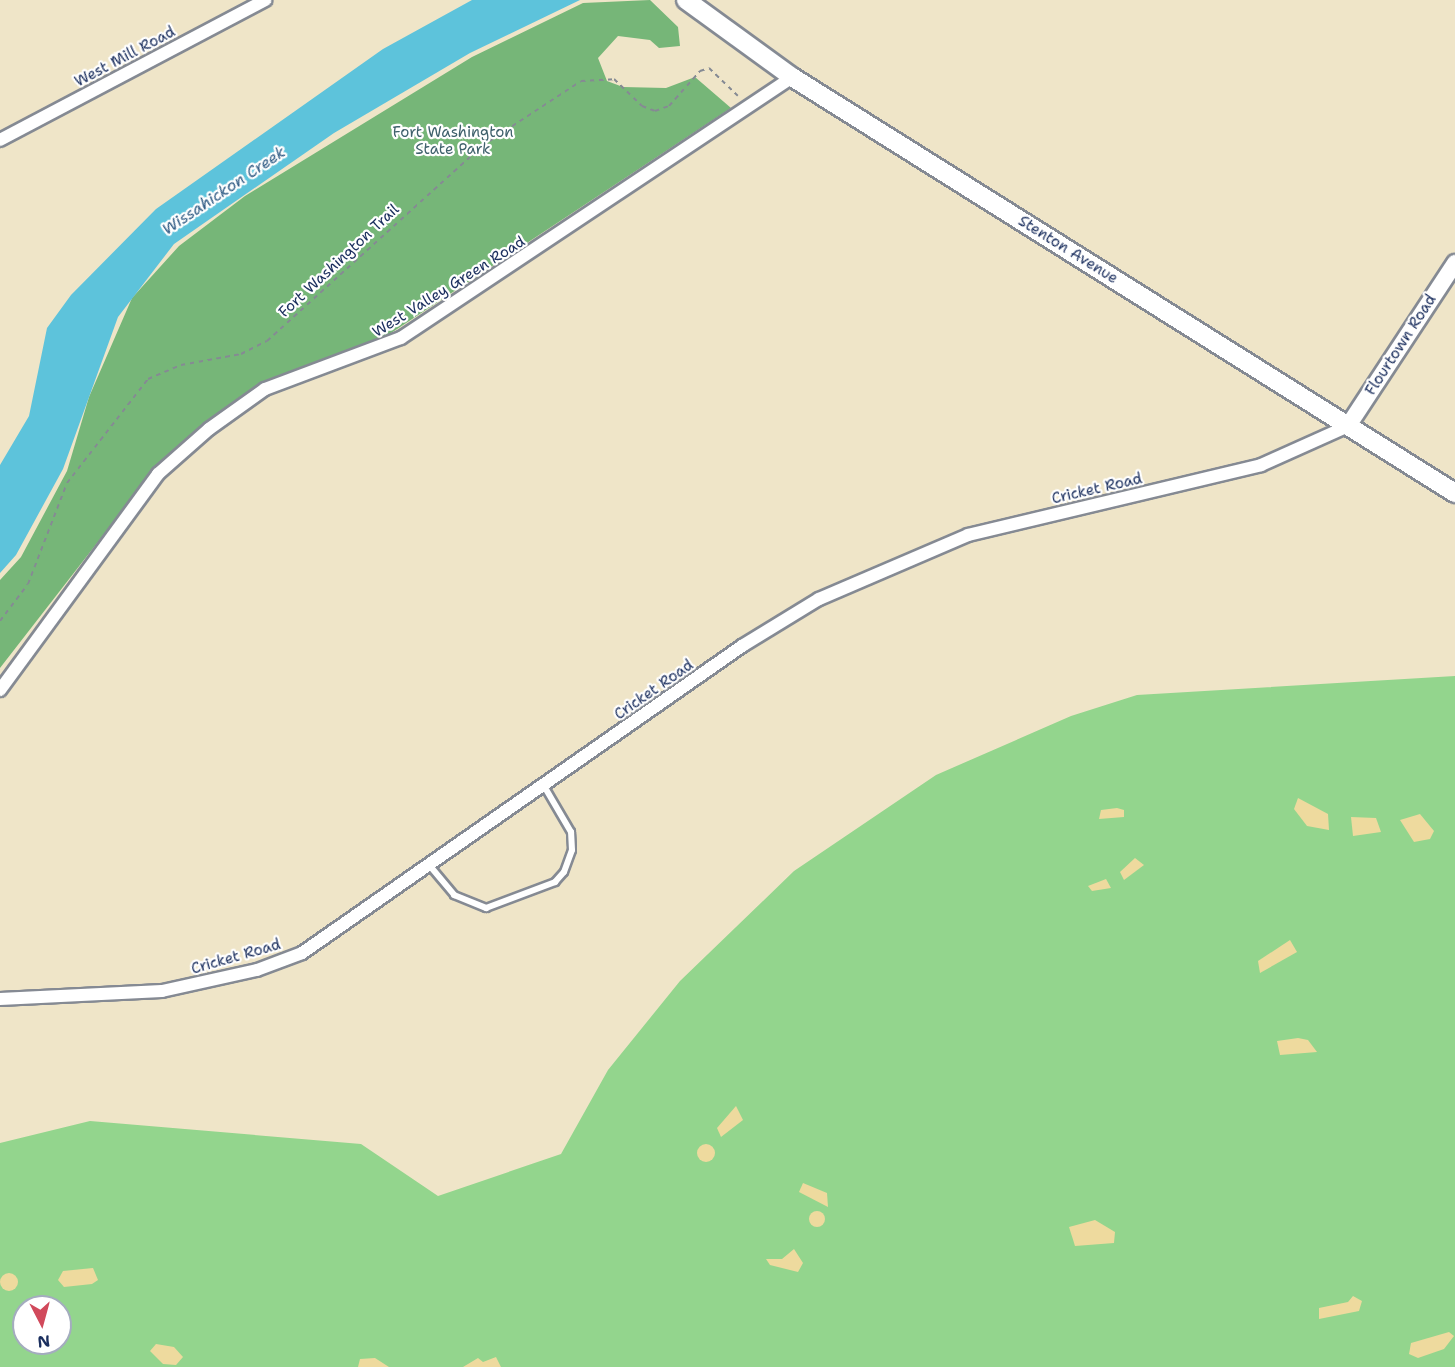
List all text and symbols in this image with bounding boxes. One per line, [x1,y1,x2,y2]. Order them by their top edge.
street label: West Mill Road [72,23,178,91]
park label: Fort Washington State Park [393,123,513,158]
water label: Wissahickon Creek [159,143,289,239]
street label: Fort Washington Trail [275,201,403,321]
street label: Stenton Avenue [1015,212,1121,288]
street label: West Valley Green Road [370,233,528,341]
street label: Flourtown Road [1362,291,1440,399]
street label: Cricket Road [1050,470,1144,508]
street label: Cricket Road [611,656,697,724]
street label: Cricket Road [189,936,283,978]
north arrow [12,1295,72,1355]
text: N [36,1330,51,1353]

